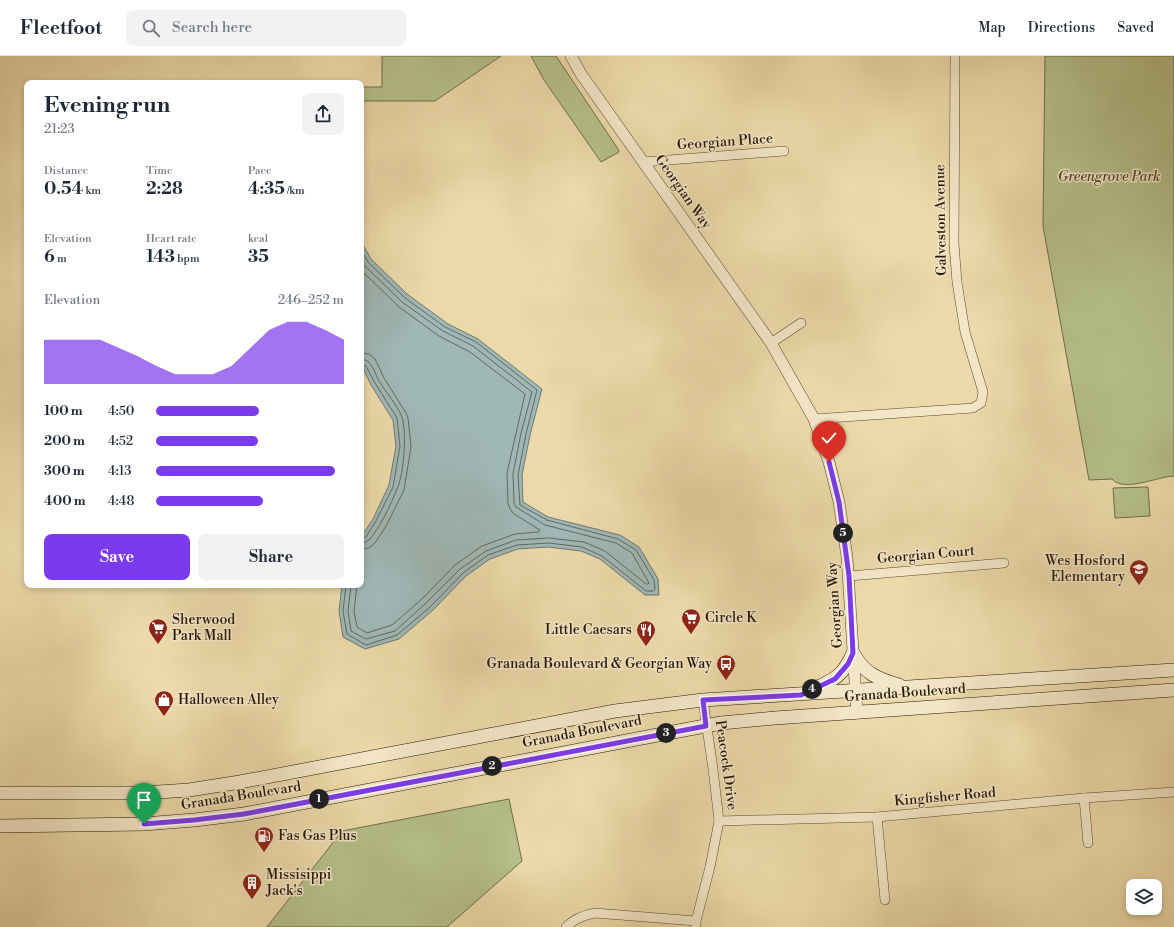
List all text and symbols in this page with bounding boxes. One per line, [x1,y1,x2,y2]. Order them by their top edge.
search box [126,10,406,46]
text: Fleetfoot [20,16,102,40]
icon: search [140,17,162,39]
text: Search here [172,18,252,37]
text: Map [978,19,1006,37]
text: Directions [1028,19,1095,37]
text: Saved [1117,19,1154,37]
text: Evening run [44,92,170,119]
button: share [302,93,344,135]
text: 21:23 [44,121,75,137]
street label: Georgian Place [676,130,774,154]
street label: Georgian Way [651,151,715,233]
text: Distance [44,164,88,178]
text: Time [146,164,173,178]
text: Pace [248,164,272,178]
street label: Galveston Avenue [931,164,951,276]
park label: Greengrove Park [1058,168,1160,186]
text: 0.54 [44,178,83,200]
text: 2:28 [146,178,183,200]
text: 4:35 [248,178,285,200]
text: km [83,184,101,198]
text: /km [285,184,305,198]
text: Elevation [44,232,92,246]
text: Heart rate [146,232,197,246]
text: kcal [248,232,268,246]
text: 6 [44,246,55,268]
text: 143 [146,246,175,268]
text: 35 [248,246,269,268]
text: m [55,252,67,266]
text: bpm [175,252,200,266]
text: Elevation [44,292,100,308]
text: 246–252 m [278,292,344,308]
text: 100 m [44,403,83,419]
text: 4:50 [108,403,134,419]
pin [812,421,846,462]
icon: check [818,427,840,449]
text: 200 m [44,433,85,449]
text: 4:52 [108,433,133,449]
text: 300 m [44,463,85,479]
text: 4:13 [108,463,131,479]
text: 400 m [44,493,86,509]
text: 4:48 [108,493,134,509]
pin: 5 [833,523,853,543]
text: 5 [840,526,846,540]
button: Save [44,534,190,580]
button: Share [198,534,344,580]
street label: Georgian Court [876,542,976,568]
place label: Wes Hosford Elementary [1044,552,1125,586]
school or university icon: Wes Hosford Elementary [1128,558,1150,586]
street label: Georgian Way [823,561,847,649]
supermarket icon: Circle K [680,607,702,635]
place label: Circle K [705,609,757,627]
place label: Sherwood Park Mall [172,611,235,645]
supermarket icon: Sherwood Park Mall [147,617,169,645]
restaurant icon: Little Caesars [635,619,657,647]
place label: Little Caesars [545,621,632,639]
bus stop icon: Granada Boulevard & Georgian Way [715,653,737,681]
place label: Granada Boulevard & Georgian Way [487,655,712,673]
pin: 4 [802,679,822,699]
street label: Granada Boulevard [844,680,966,706]
text: 4 [808,682,816,696]
shop icon: Halloween Alley [153,689,175,717]
place label: Halloween Alley [178,691,279,709]
street label: Granada Boulevard [521,712,643,752]
street label: Peacock Drive [711,719,741,811]
pin: 3 [656,723,676,743]
text: 3 [663,726,669,740]
pin: 2 [482,756,502,776]
text: 2 [489,759,495,773]
street label: Granada Boulevard [180,778,302,814]
pin [127,783,161,824]
street label: Kingfisher Road [893,784,997,810]
icon: arrive [133,789,155,811]
pin: 1 [309,789,329,809]
text: 1 [316,792,322,806]
fuel station icon: Fas Gas Plus [253,825,275,853]
place label: Fas Gas Plus [278,827,357,845]
place label: Missisippi Jack's [265,866,332,900]
building icon: Missisippi Jack's [241,872,263,900]
map controls [1126,879,1162,915]
button: layers [1126,879,1162,915]

